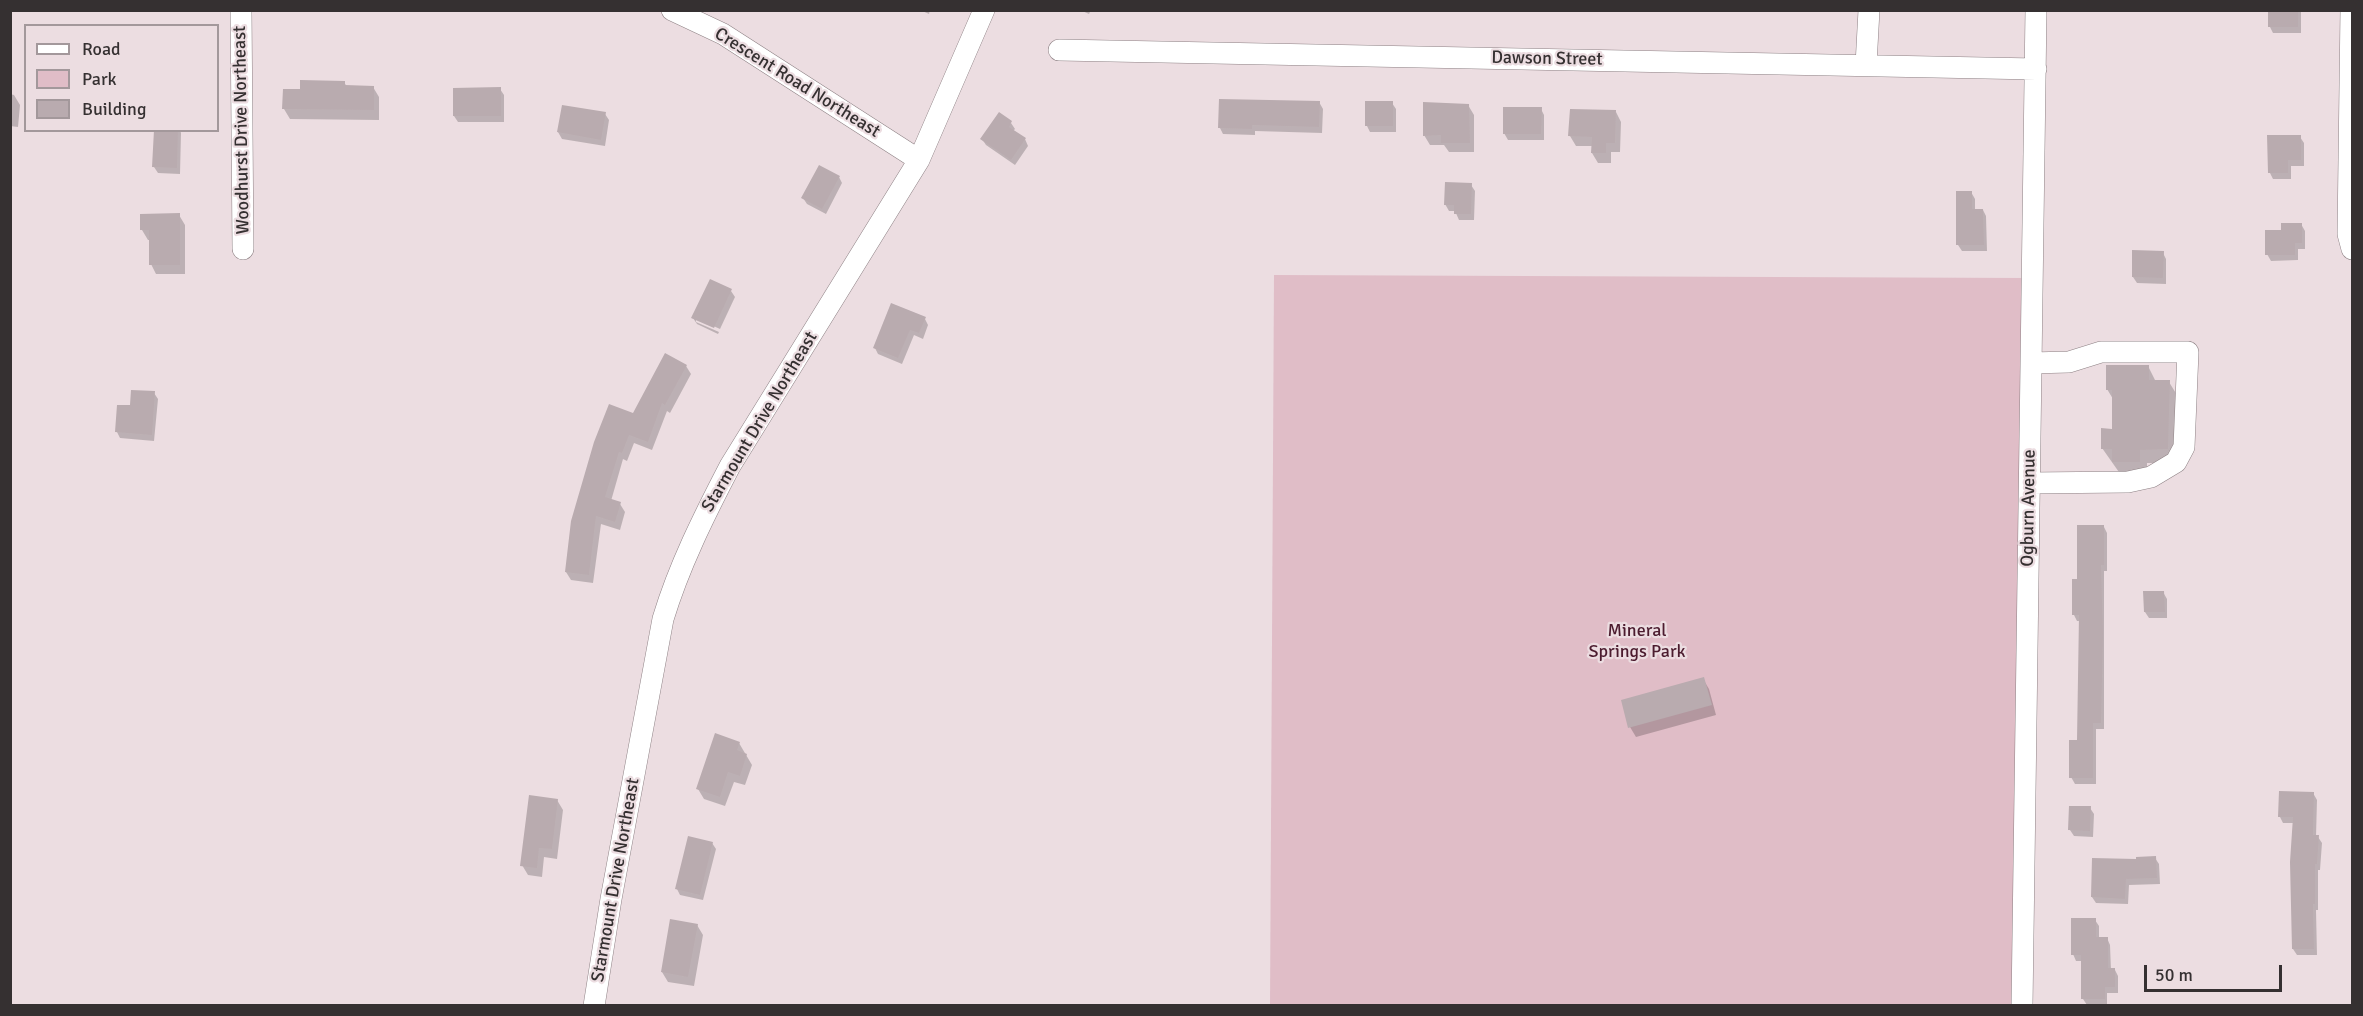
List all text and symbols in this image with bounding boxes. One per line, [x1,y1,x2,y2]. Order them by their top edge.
street label: Crescent Road Northeast [710,23,884,143]
legend [24,24,219,132]
street label: Woodhurst Drive Northeast [229,26,255,234]
text: Road [82,38,121,60]
street label: Dawson Street [1491,47,1603,71]
text: Park [82,68,117,90]
text: Building [82,98,146,120]
street label: Starmount Drive Northeast [697,328,823,516]
street label: Ogburn Avenue [2017,449,2041,567]
park label: Mineral Springs Park [1588,620,1686,662]
street label: Starmount Drive Northeast [587,776,645,984]
scale bar [2147,953,2285,991]
text: 50 m [2155,964,2193,986]

